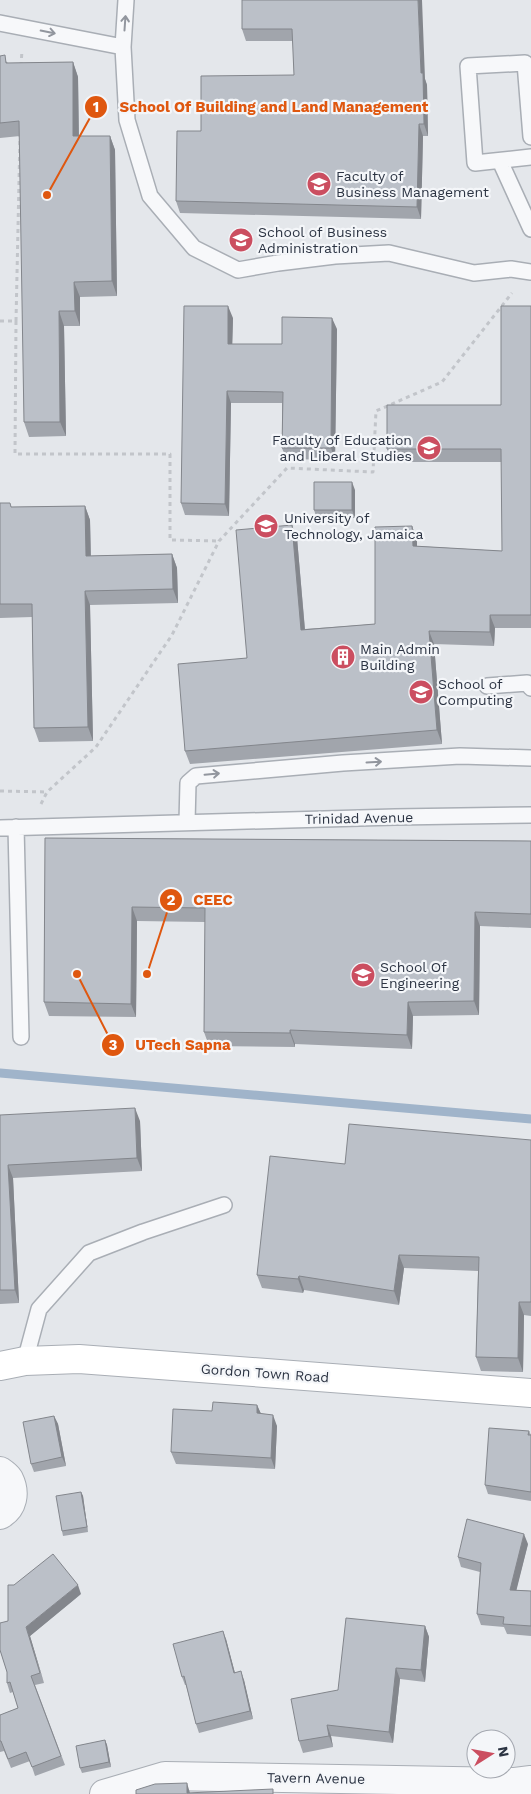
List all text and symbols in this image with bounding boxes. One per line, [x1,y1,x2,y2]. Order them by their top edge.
one-way arrow [120,16,129,32]
one-way arrow [39,28,55,38]
callout: School Of Building and Land Management [84,92,438,122]
text: 1 [93,98,99,116]
text: School Of Building and Land Management [120,98,429,116]
place label: Faculty of Business Management [336,168,489,200]
school or university icon: Faculty of Business Management [306,171,332,197]
place label: School of Business Administration [258,224,387,256]
school or university icon: School of Business Administration [228,227,254,253]
place label: Faculty of Education and Liberal Studies [272,432,412,464]
school or university icon: Faculty of Education and Liberal Studies [416,435,442,461]
place label: University of Technology, Jamaica [284,510,423,542]
school or university icon: University of Technology, Jamaica [253,513,279,539]
place label: Main Admin Building [360,641,440,673]
building icon: Main Admin Building [330,644,356,670]
place label: School of Computing [438,676,513,708]
school or university icon: School of Computing [408,679,434,705]
one-way arrow [366,757,382,766]
one-way arrow [204,770,220,779]
street label: Trinidad Avenue [305,809,413,827]
callout: CEEC [158,885,242,915]
text: 2 [167,891,176,909]
text: CEEC [193,891,233,909]
place label: School Of Engineering [380,959,460,991]
school or university icon: School Of Engineering [350,962,376,988]
callout: UTech Sapna [101,1030,241,1060]
text: 3 [109,1036,118,1054]
text: UTech Sapna [135,1036,231,1054]
street label: Gordon Town Road [200,1361,330,1385]
north arrow [466,1729,516,1779]
text: N [495,1745,513,1758]
street label: Tavern Avenue [267,1769,365,1787]

